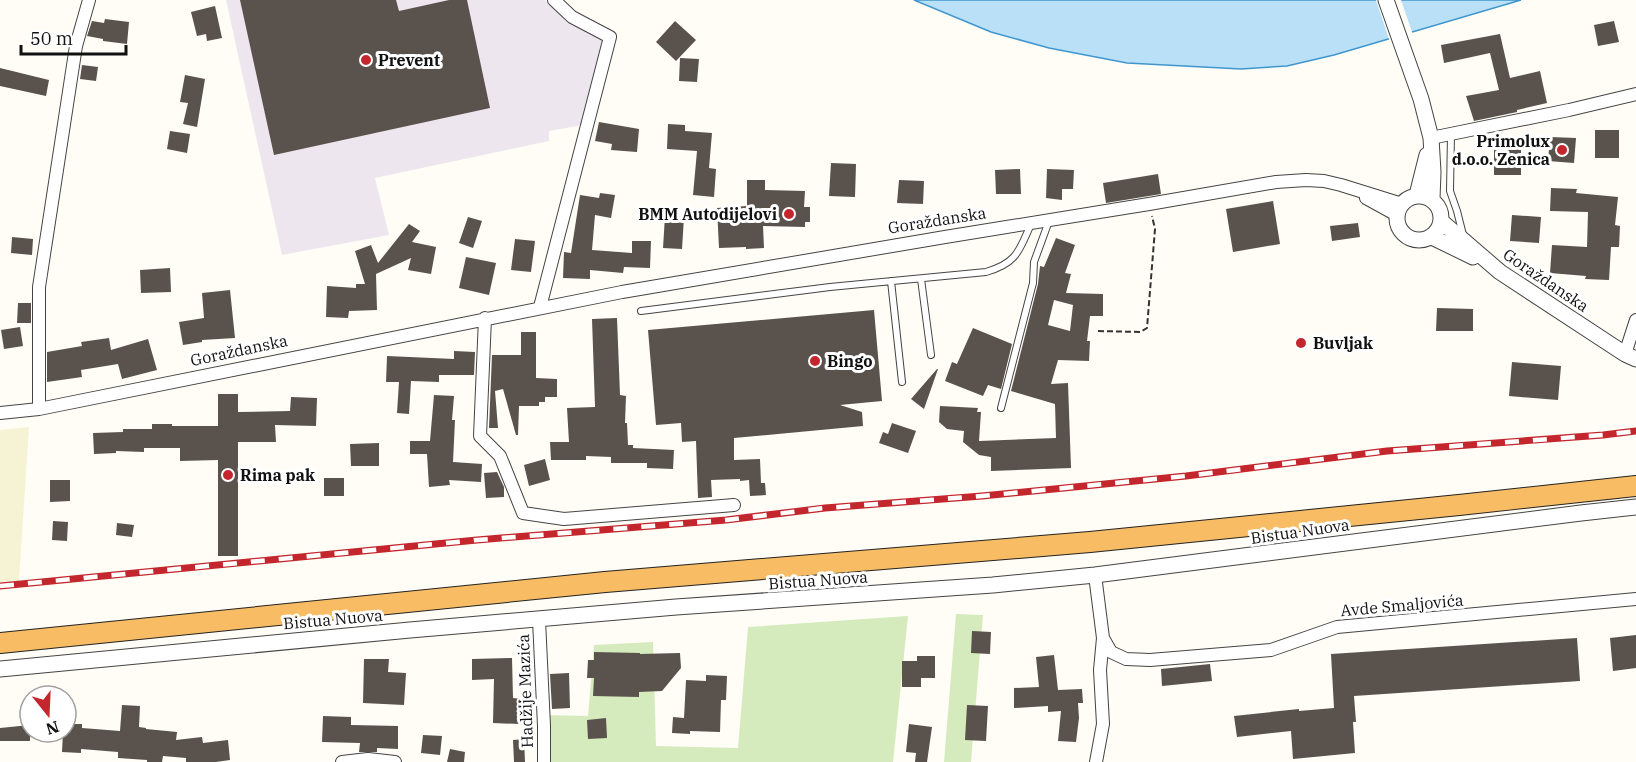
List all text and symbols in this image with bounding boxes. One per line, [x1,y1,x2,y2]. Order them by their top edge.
scale bar [21,18,126,56]
text: 50 m [30,27,73,50]
place label: Prevent [378,50,440,70]
marker: Prevent [359,53,373,67]
place label: Primolux d.o.o. Zenica [1452,131,1551,169]
marker: Primolux d.o.o. Zenica [1555,143,1569,157]
street label: Goraždanska [887,202,988,238]
place label: BMM Autodijelovi [638,204,777,224]
marker: BMM Autodijelovi [782,207,796,221]
street label: Goraždanska [1499,244,1593,316]
street label: Goraždanska [189,330,290,370]
place label: Buvljak [1313,333,1373,353]
marker: Buvljak [1294,336,1308,350]
place label: Bingo [827,351,873,371]
marker: Bingo [808,354,822,368]
place label: Rima pak [240,465,315,485]
marker: Rima pak [221,468,235,482]
street label: Bistua Nuova [1249,514,1351,548]
street label: Bistua Nuova [768,567,869,593]
street label: Avde Smaljovića [1340,590,1465,620]
street label: Bistua Nuova [282,605,384,633]
street label: Hadžije Mazića [513,633,537,748]
north arrow [18,684,78,744]
text: N [44,717,62,740]

